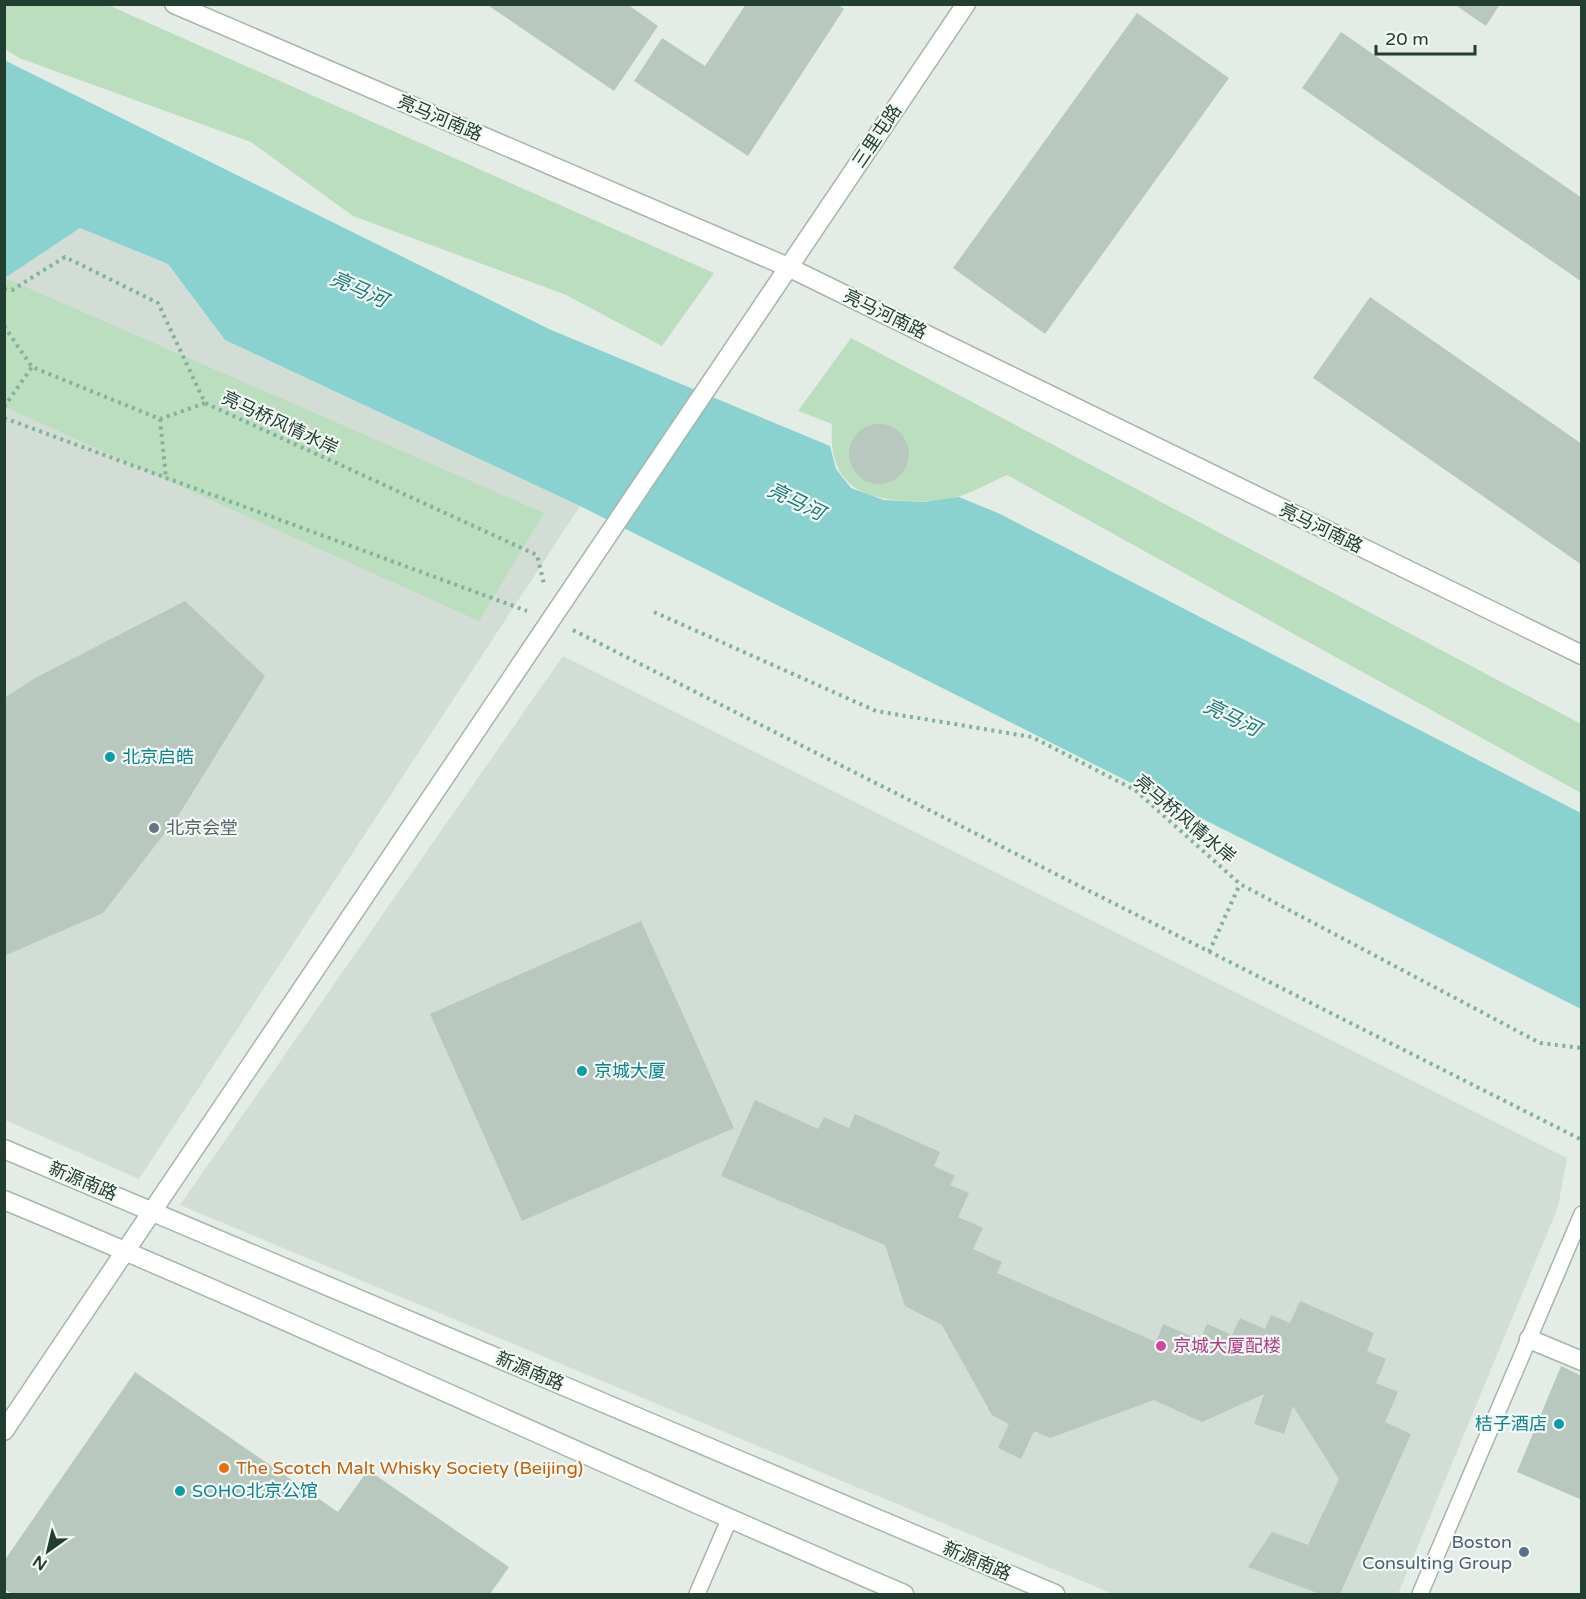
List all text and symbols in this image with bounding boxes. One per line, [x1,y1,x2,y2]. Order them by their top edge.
scale bar [1376,18,1475,56]
text: 20 m [1385,28,1429,50]
street label: 亮马河南路 [394,90,486,146]
street label: 三里屯路 [848,100,906,172]
water label: 亮马河 [326,267,395,315]
street label: 亮马河南路 [840,284,930,344]
street label: 亮马桥风情水岸 [218,386,342,460]
water label: 亮马河 [763,478,831,528]
street label: 亮马河南路 [1276,498,1366,558]
water label: 亮马河 [1199,694,1267,744]
place label: 北京启皓 [122,746,194,768]
marker: 北京启皓 [103,750,117,764]
street label: 亮马桥风情水岸 [1130,770,1240,868]
place label: 北京会堂 [166,817,238,839]
marker: 北京会堂 [147,821,161,835]
place label: 京城大厦 [594,1060,666,1082]
marker: 京城大厦 [575,1064,589,1078]
street label: 新源南路 [46,1157,120,1205]
place label: 京城大厦配楼 [1173,1335,1281,1357]
marker: 京城大厦配楼 [1154,1339,1168,1353]
street label: 新源南路 [493,1347,567,1395]
place label: 桔子酒店 [1475,1413,1547,1435]
marker: 桔子酒店 [1552,1417,1566,1431]
place label: The Scotch Malt Whisky Society (Beijing) [236,1457,583,1479]
marker: The Scotch Malt Whisky Society (Beijing) [217,1461,231,1475]
place label: SOHO北京公馆 [192,1480,318,1502]
marker: SOHO北京公馆 [173,1484,187,1498]
north arrow [18,1521,78,1581]
place label: Boston Consulting Group [1362,1531,1512,1574]
street label: 新源南路 [940,1537,1014,1585]
marker: Boston Consulting Group [1517,1545,1531,1559]
text: N [29,1551,51,1574]

